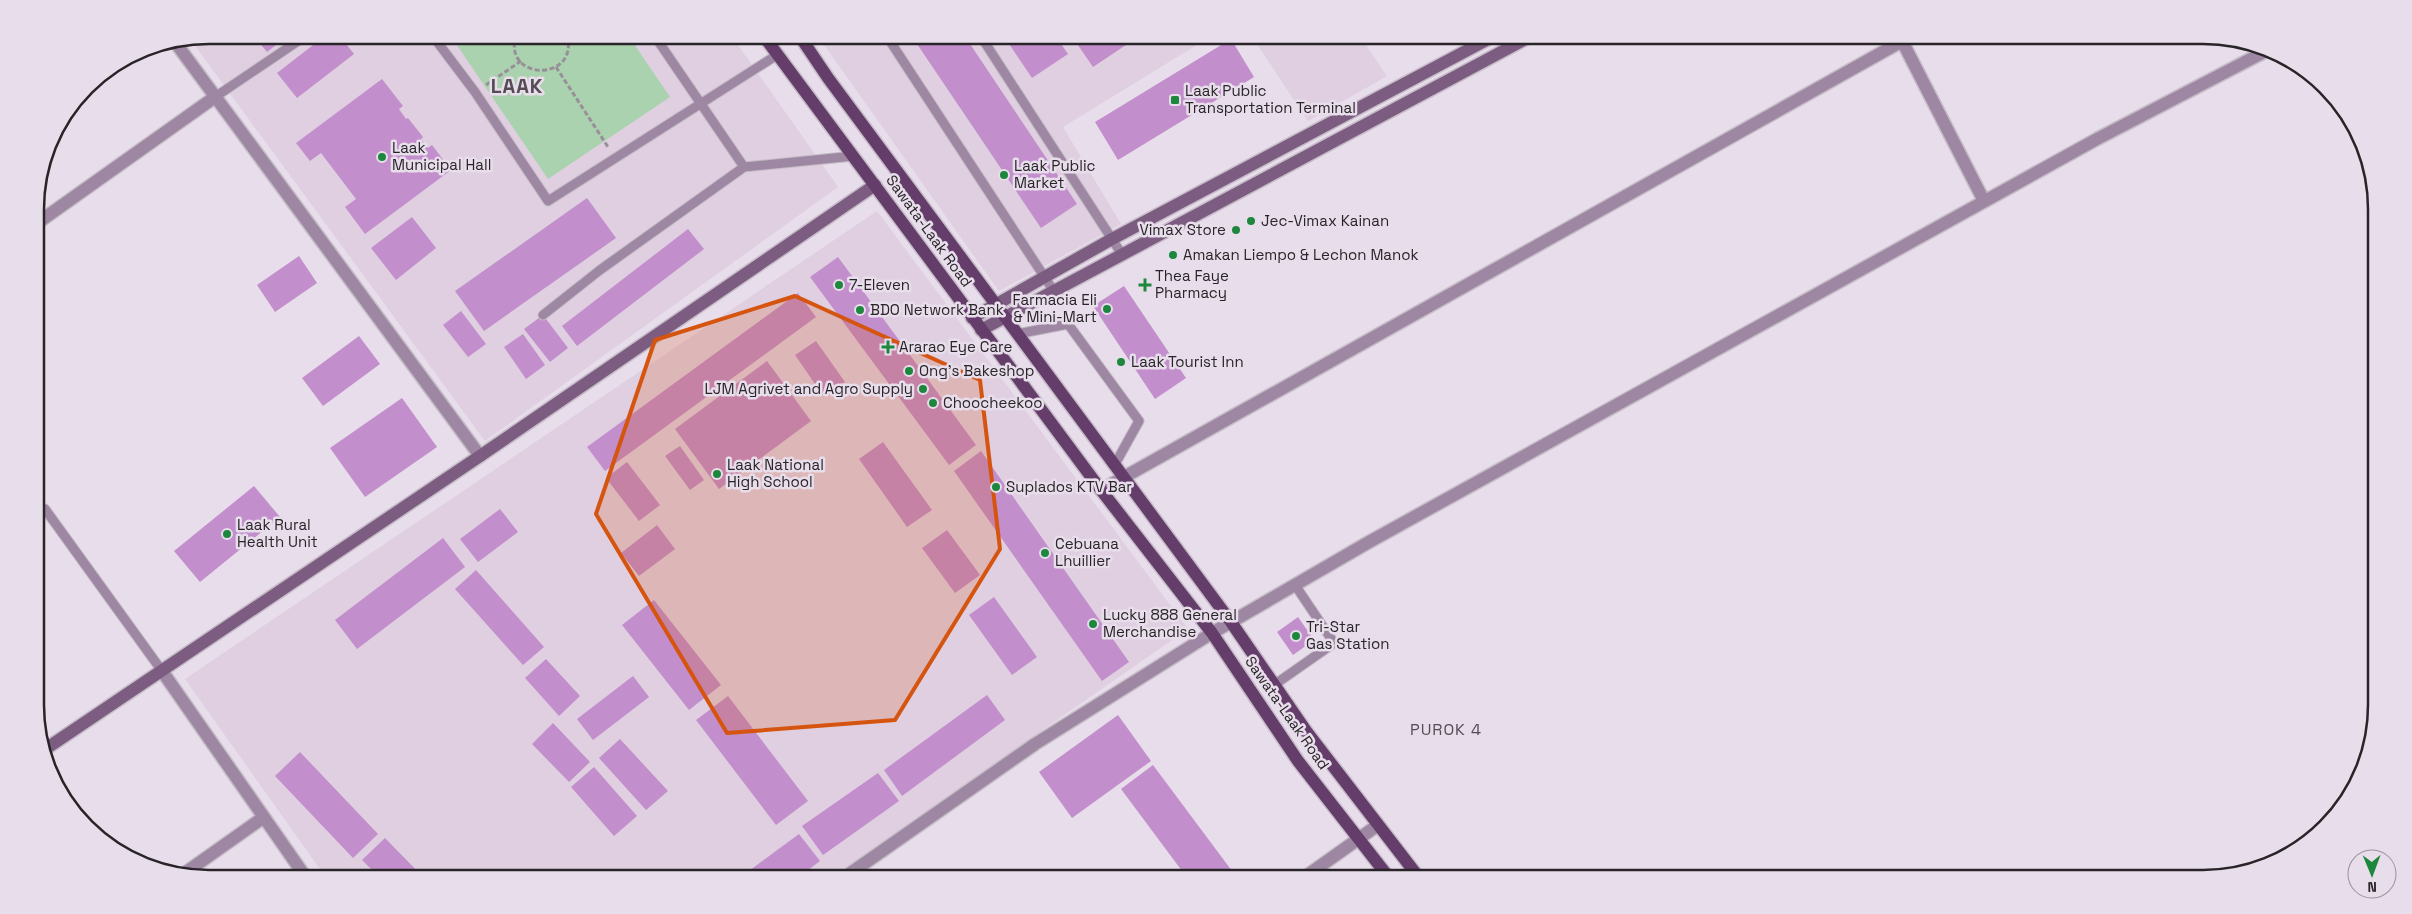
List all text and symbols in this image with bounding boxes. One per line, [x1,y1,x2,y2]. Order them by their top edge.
district label: LAAK [491,73,543,99]
place label: Laak Public Transportation Terminal [1185,81,1356,117]
marker: Laak Public Transportation Terminal [1169,94,1181,106]
place label: Laak Municipal Hall [392,138,491,174]
marker: Laak Municipal Hall [376,151,388,163]
place label: Laak Public Market [1014,156,1096,192]
marker: Laak Public Market [998,169,1010,181]
street label: Sawata-Laak Road [882,171,976,291]
place label: Jec-Vimax Kainan [1261,211,1389,230]
marker: Jec-Vimax Kainan [1245,215,1257,227]
place label: Vimax Store [1139,220,1226,239]
marker: Vimax Store [1230,224,1242,236]
place label: Amakan Liempo & Lechon Manok [1183,245,1419,264]
marker: Amakan Liempo & Lechon Manok [1167,249,1179,261]
place label: Thea Faye Pharmacy [1155,266,1229,302]
place label: 7-Eleven [849,275,910,294]
marker: 7-Eleven [833,279,845,291]
marker: Thea Faye Pharmacy [1139,279,1151,291]
place label: Farmacia Eli & Mini-Mart [1012,290,1097,326]
place label: BDO Network Bank [870,300,1004,319]
marker: Farmacia Eli & Mini-Mart [1101,303,1113,315]
marker: BDO Network Bank [854,304,866,316]
place label: Ararao Eye Care [899,337,1012,356]
marker: Ararao Eye Care [881,340,895,354]
place label: Laak Tourist Inn [1131,352,1244,371]
marker: Laak Tourist Inn [1115,356,1127,368]
place label: Ong's Bakeshop [919,361,1034,380]
marker: Ong's Bakeshop [903,365,915,377]
place label: LJM Agrivet and Agro Supply [704,379,913,398]
marker: LJM Agrivet and Agro Supply [917,383,929,395]
place label: Choocheekoo [943,393,1043,412]
marker: Choocheekoo [927,397,939,409]
place label: Laak National High School [727,455,824,491]
marker: Laak National High School [711,468,723,480]
place label: Suplados KTV Bar [1006,477,1132,496]
marker: Suplados KTV Bar [990,481,1002,493]
place label: Laak Rural Health Unit [237,515,318,551]
marker: Laak Rural Health Unit [221,528,233,540]
place label: Cebuana Lhuillier [1055,534,1119,570]
marker: Cebuana Lhuillier [1039,547,1051,559]
place label: Lucky 888 General Merchandise [1103,605,1237,641]
place label: Tri-Star Gas Station [1306,617,1389,653]
marker: Lucky 888 General Merchandise [1087,618,1099,630]
marker: Tri-Star Gas Station [1290,630,1302,642]
street label: Sawata-Laak Road [1241,652,1334,773]
district label: PUROK 4 [1410,719,1482,740]
north arrow [2347,849,2397,899]
text: N [2367,878,2377,896]

